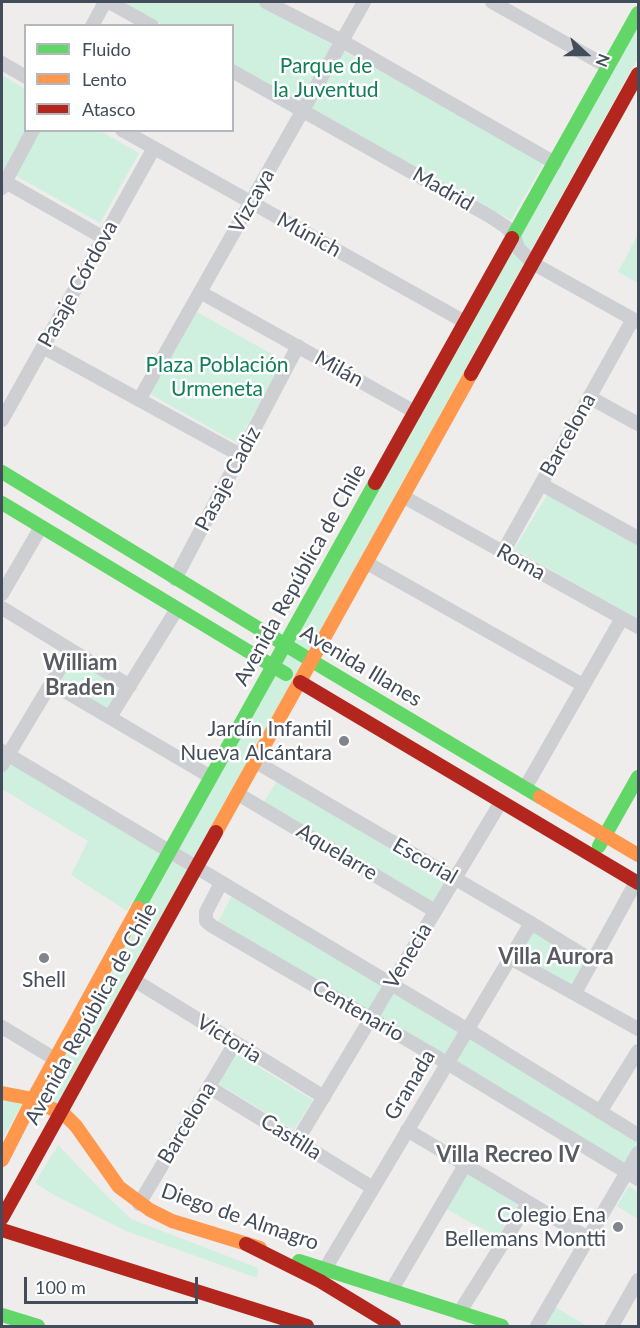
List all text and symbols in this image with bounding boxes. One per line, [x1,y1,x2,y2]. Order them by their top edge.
legend [24,24,234,132]
north arrow [556,24,616,84]
text: Fluido [82,38,131,60]
text: N [592,51,614,70]
park label: Parque de la Juventud [273,53,379,103]
text: Lento [82,68,127,90]
text: Atasco [82,98,135,120]
street label: Madrid [408,162,478,216]
street label: Vizcaya [224,164,280,238]
street label: Múnich [272,207,346,263]
street label: Pasaje Córdova [33,216,123,352]
street label: Milán [310,345,368,393]
park label: Plaza Población Urmeneta [145,352,289,402]
street label: Barcelona [535,389,601,481]
street label: Pasaje Cadiz [190,423,266,535]
street label: Avenida República de Chile [229,460,371,690]
street label: Roma [492,538,550,586]
street label: Avenida Illanes [296,620,426,712]
district label: William Braden [43,650,117,702]
place label: Jardín Infantil Nueva Alcántara [180,716,332,766]
marker: Jardín Infantil Nueva Alcántara [337,734,351,748]
street label: Aquelarre [292,818,382,886]
street label: Escorial [388,832,462,890]
street label: Avenida República de Chile [20,899,162,1129]
street label: Venecia [379,919,437,993]
district label: Villa Aurora [498,944,614,970]
marker: Shell [37,951,51,965]
place label: Shell [22,967,66,993]
street label: Centenario [308,975,408,1047]
street label: Victoria [192,1009,266,1069]
street label: Granada [379,1045,441,1125]
street label: Barcelona [153,1078,221,1168]
street label: Castilla [256,1109,326,1165]
district label: Villa Recreo IV [436,1142,580,1168]
street label: Diego de Almagro [158,1178,322,1256]
place label: Colegio Ena Bellemans Montti [444,1202,606,1252]
marker: Colegio Ena Bellemans Montti [611,1220,625,1234]
scale bar [27,1265,201,1303]
text: 100 m [35,1276,86,1298]

